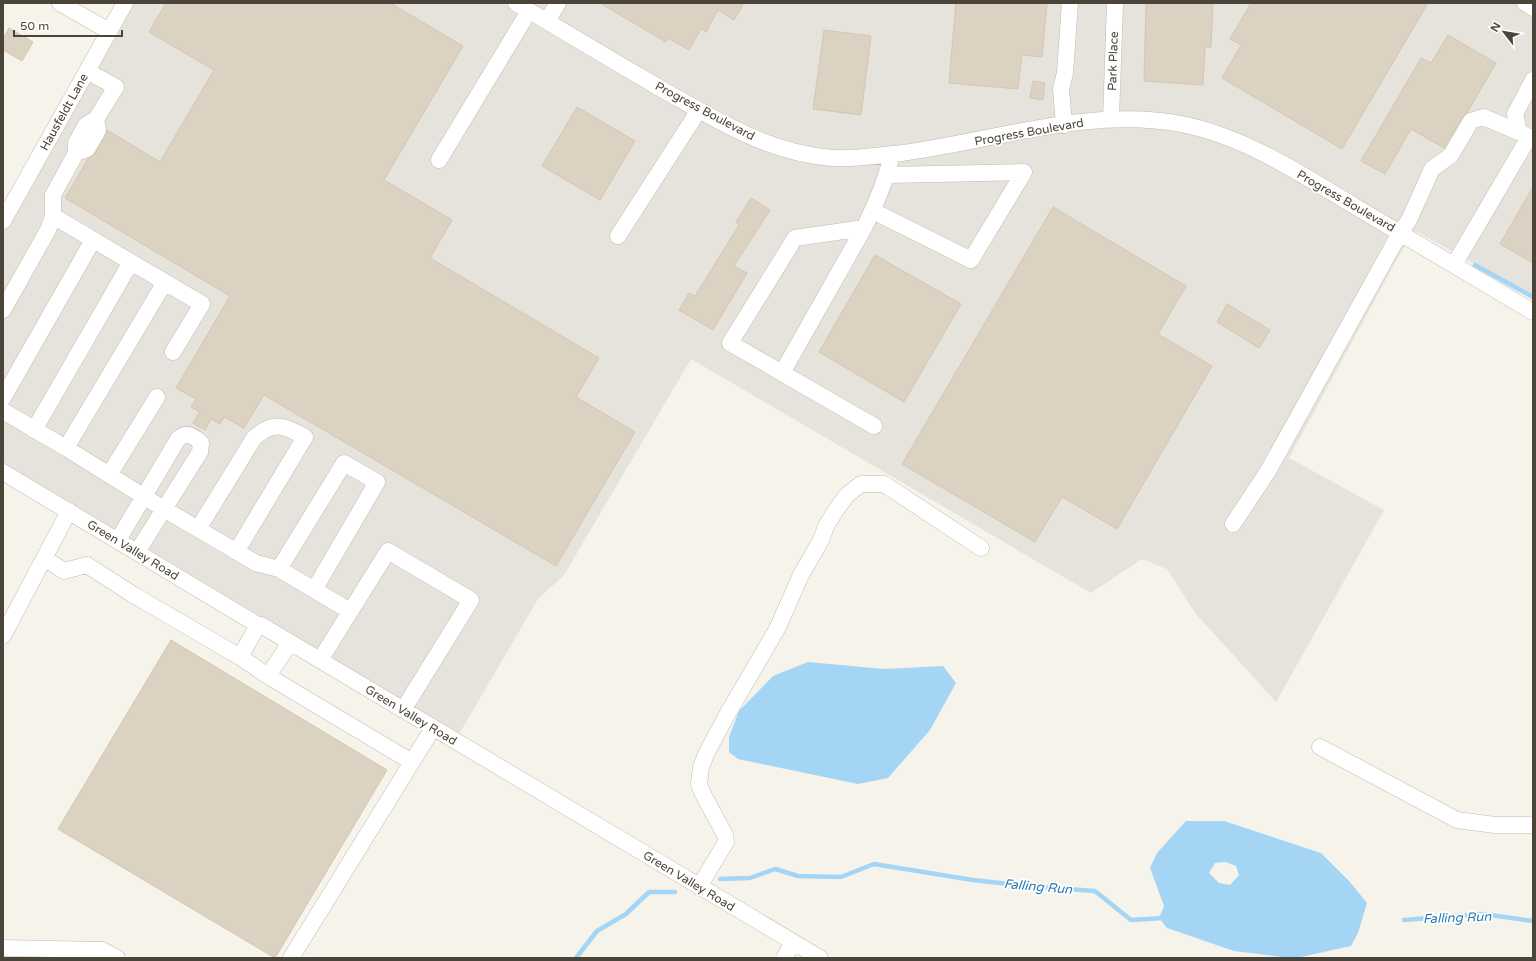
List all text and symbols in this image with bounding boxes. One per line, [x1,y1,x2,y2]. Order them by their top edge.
scale bar [14,12,122,38]
north arrow [1484,12,1524,52]
text: 50 m [20,19,49,33]
text: N [1488,20,1504,34]
street label: Park Place [1105,31,1121,91]
street label: Hausfeldt Lane [37,71,91,153]
street label: Progress Boulevard [653,79,757,143]
street label: Progress Boulevard [973,115,1085,149]
street label: Progress Boulevard [1295,167,1397,235]
street label: Green Valley Road [85,517,181,583]
street label: Green Valley Road [363,682,459,748]
street label: Green Valley Road [641,848,737,914]
water label: Falling Run [1003,876,1074,898]
water label: Falling Run [1423,909,1493,927]

